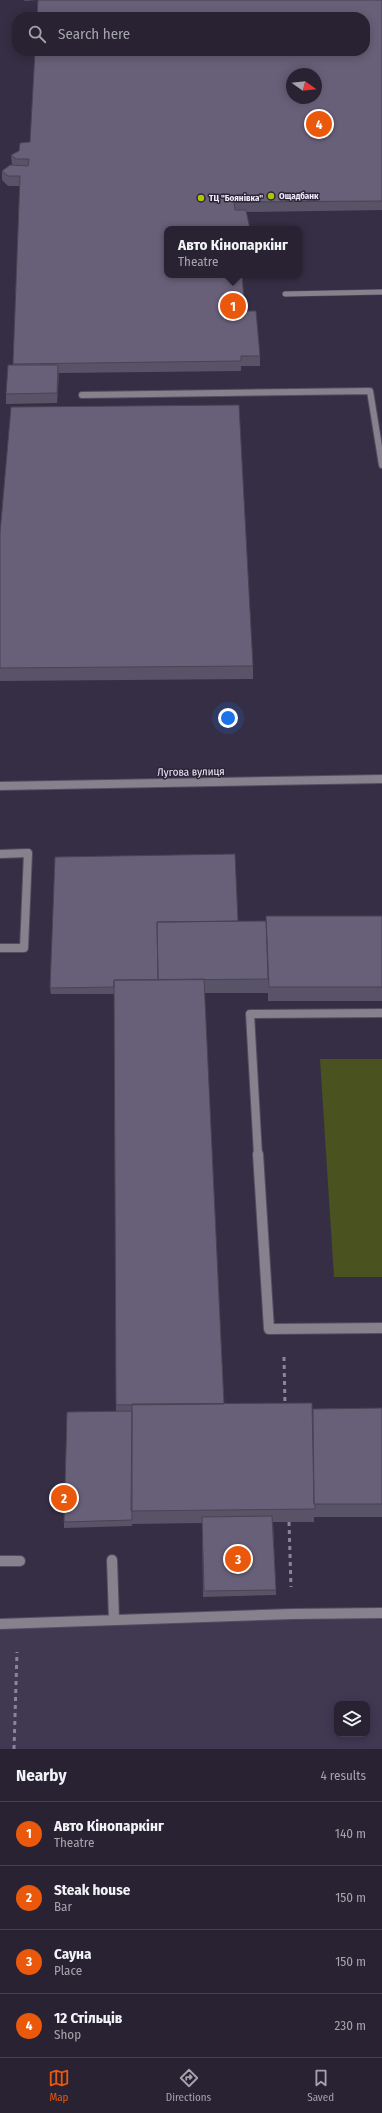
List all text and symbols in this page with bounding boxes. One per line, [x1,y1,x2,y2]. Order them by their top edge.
search box [12,12,370,56]
icon: search [26,23,48,45]
text: Search here [58,25,130,43]
north arrow [286,68,322,104]
pin: 4 [306,109,332,139]
marker: Ощадбанк [266,191,276,201]
place label: Ощадбанк [279,191,319,201]
marker: ТЦ "Боянівка" [196,193,206,203]
place label: ТЦ "Боянівка" [209,193,263,203]
popup [164,226,302,278]
text: Авто Кінопаркінг [178,236,288,254]
text: Theatre [178,254,218,269]
pin: 1 [220,291,246,321]
your location [218,708,238,728]
street label: Лугова вулиця [157,765,225,779]
pin: 2 [51,1483,77,1513]
pin: 3 [225,1544,251,1574]
map controls [334,1701,370,1737]
button: layers [334,1701,370,1737]
text: Nearby [16,1765,67,1786]
text: 4 results [320,1768,366,1783]
text: Авто Кінопаркінг [54,1817,164,1835]
text: 1 [26,1826,32,1841]
text: 140 m [335,1826,366,1841]
text: Theatre [54,1835,94,1850]
text: Steak house [54,1881,130,1899]
text: 2 [26,1890,32,1905]
text: 150 m [335,1890,366,1905]
text: Bar [54,1899,72,1914]
text: Сауна [54,1945,92,1963]
text: 3 [26,1954,32,1969]
text: 150 m [335,1954,366,1969]
text: Place [54,1963,82,1978]
text: 12 Стільців [54,2009,122,2027]
text: 4 [26,2018,32,2033]
text: 230 m [335,2018,366,2033]
text: Shop [54,2027,81,2042]
tab: Map [48,2067,70,2104]
tab: Directions [166,2067,211,2104]
tab: Saved [307,2067,334,2104]

